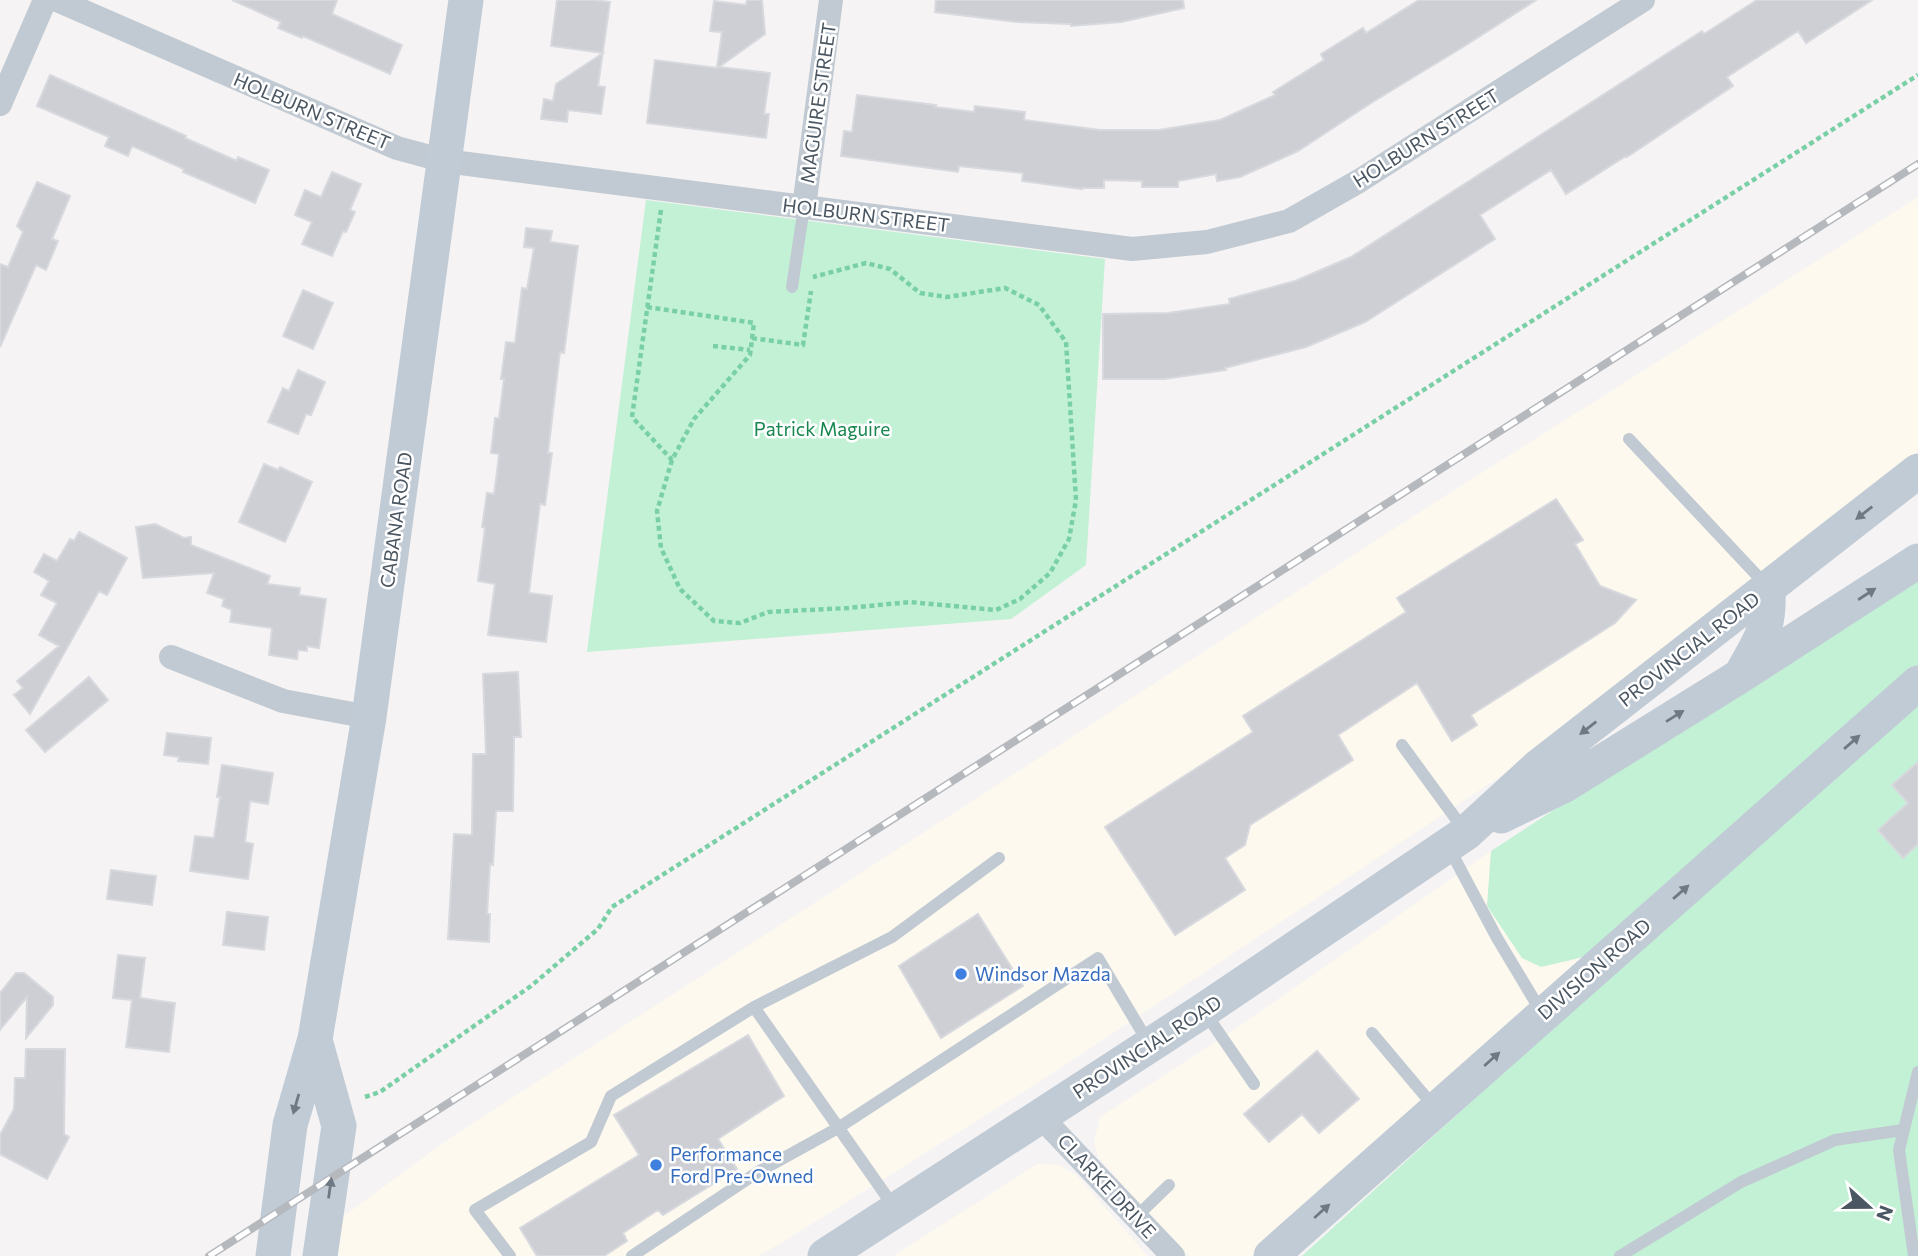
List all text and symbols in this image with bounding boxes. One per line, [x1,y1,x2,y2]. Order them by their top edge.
street label: MAGUIRE STREET [795,21,840,185]
street label: HOLBURN STREET [230,67,394,154]
street label: HOLBURN STREET [1348,83,1503,192]
street label: HOLBURN STREET [781,193,951,236]
park label: Patrick Maguire [754,417,890,440]
street label: CABANA ROAD [375,450,416,589]
one-way arrow [1856,506,1874,521]
street label: PROVINCIAL ROAD [1614,586,1764,711]
one-way arrow [1858,587,1876,601]
one-way arrow [1666,710,1685,723]
one-way arrow [1579,720,1597,735]
one-way arrow [1843,735,1860,750]
one-way arrow [1672,884,1690,900]
street label: DIVISION ROAD [1533,913,1655,1024]
place label: Windsor Mazda [975,962,1111,985]
marker: Windsor Mazda [953,966,969,982]
street label: PROVINCIAL ROAD [1068,990,1225,1103]
one-way arrow [1483,1051,1501,1067]
one-way arrow [290,1094,300,1115]
street label: CLARKE DRIVE [1053,1129,1161,1242]
place label: Performance Ford Pre-Owned [670,1142,814,1187]
marker: Performance Ford Pre-Owned [648,1157,664,1173]
north arrow [1834,1172,1904,1242]
one-way arrow [325,1177,336,1199]
text: N [1872,1202,1899,1224]
one-way arrow [1314,1203,1331,1219]

